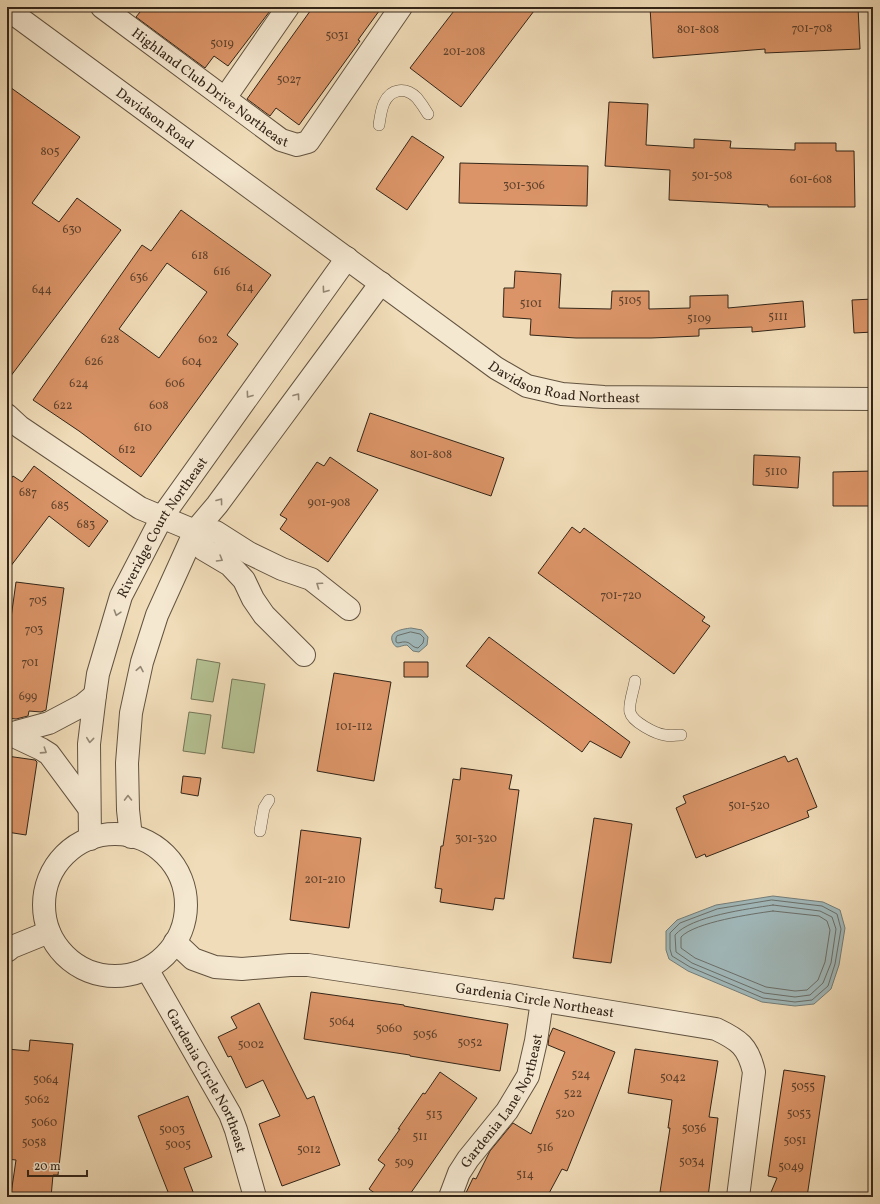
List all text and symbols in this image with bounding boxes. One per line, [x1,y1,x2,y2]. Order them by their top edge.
house number: 701-708 [792,21,832,37]
house number: 801-808 [677,22,719,38]
street label: Highland Club Drive Northeast [127,24,291,153]
house number: 5031 [325,28,349,44]
house number: 5019 [210,36,234,52]
house number: 201-208 [443,44,485,60]
house number: 5027 [277,72,302,88]
street label: Davidson Road [111,84,197,154]
house number: 805 [41,144,60,160]
house number: 501-508 [692,168,732,184]
house number: 601-608 [790,172,832,188]
house number: 301-306 [503,178,545,194]
house number: 630 [62,222,82,238]
house number: 618 [192,248,208,264]
house number: 616 [214,264,230,280]
house number: 636 [130,270,148,286]
house number: 614 [236,280,254,296]
house number: 644 [32,282,52,298]
one-way arrow [323,285,330,292]
house number: 5105 [618,293,642,309]
house number: 5101 [520,296,542,312]
house number: 5111 [768,309,788,325]
house number: 5109 [687,311,711,327]
house number: 628 [101,332,119,348]
house number: 602 [198,332,218,348]
house number: 626 [85,354,103,370]
house number: 604 [182,354,202,370]
street label: Davidson Road Northeast [484,357,640,408]
house number: 624 [69,376,89,392]
house number: 606 [165,376,185,392]
one-way arrow [246,391,253,398]
one-way arrow [292,394,299,401]
house number: 622 [54,398,72,414]
house number: 608 [149,398,169,414]
house number: 610 [134,420,152,436]
house number: 612 [118,442,136,458]
house number: 801-808 [410,447,452,463]
street label: Riveridge Court Northeast [113,454,213,602]
house number: 5110 [765,464,787,480]
house number: 687 [19,485,37,501]
house number: 901-908 [308,495,350,511]
house number: 685 [51,498,69,514]
one-way arrow [215,499,222,506]
house number: 683 [77,517,95,533]
one-way arrow [216,554,223,561]
one-way arrow [316,583,323,590]
house number: 701-720 [601,588,642,604]
house number: 705 [29,593,47,609]
one-way arrow [113,609,122,616]
house number: 703 [25,622,43,638]
house number: 701 [21,655,39,671]
one-way arrow [135,666,144,672]
house number: 699 [19,689,37,705]
house number: 101-112 [336,719,372,735]
one-way arrow [86,736,95,743]
one-way arrow [40,747,47,754]
one-way arrow [124,795,132,801]
house number: 501-520 [728,798,770,814]
house number: 301-320 [455,831,497,847]
house number: 201-210 [304,872,346,888]
street label: Gardenia Circle Northeast [454,979,616,1023]
street label: Gardenia Circle Northeast [161,1006,250,1155]
house number: 5064 [329,1014,355,1030]
house number: 5060 [376,1021,402,1037]
house number: 5056 [413,1027,437,1043]
street label: Gardenia Lane Northeast [457,1033,548,1172]
house number: 5052 [458,1035,482,1051]
house number: 5002 [238,1037,264,1053]
house number: 524 [571,1067,591,1083]
house number: 5042 [660,1070,686,1086]
house number: 5064 [33,1072,59,1088]
house number: 5055 [791,1079,815,1095]
house number: 522 [564,1086,582,1102]
house number: 5062 [24,1092,50,1108]
house number: 520 [555,1106,575,1122]
house number: 5053 [787,1106,811,1122]
house number: 513 [426,1107,442,1123]
house number: 5060 [31,1115,57,1131]
house number: 5036 [682,1121,706,1137]
house number: 5003 [159,1122,185,1138]
house number: 511 [412,1129,428,1145]
house number: 5051 [783,1133,807,1149]
house number: 5058 [22,1135,46,1151]
house number: 5005 [165,1137,191,1153]
house number: 516 [537,1140,553,1156]
house number: 5012 [297,1142,321,1158]
scale bar [28,1152,87,1178]
house number: 5034 [679,1154,705,1170]
house number: 509 [394,1155,414,1171]
text: 20 m [34,1159,61,1175]
house number: 5049 [778,1159,804,1175]
house number: 514 [516,1167,534,1183]

